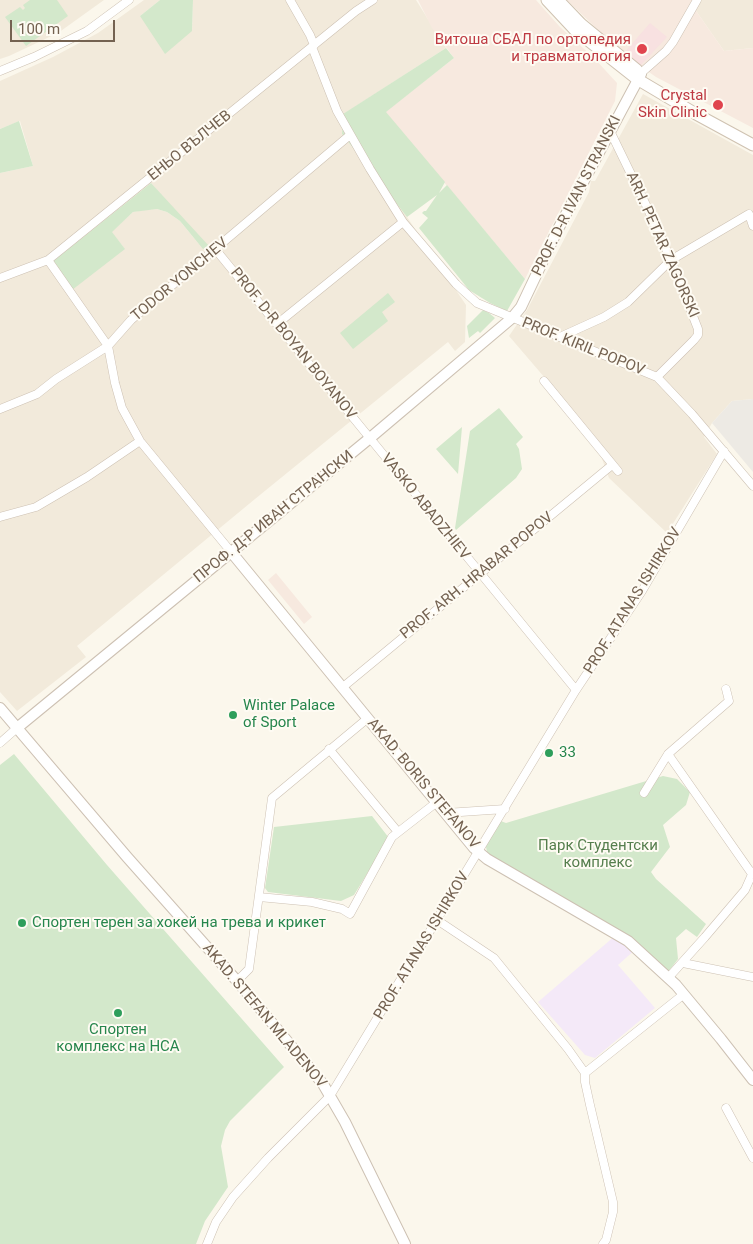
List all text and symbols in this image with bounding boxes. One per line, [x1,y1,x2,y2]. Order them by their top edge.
scale bar [12,10,118,42]
text: 100 m [18,20,60,38]
place label: Витоша СБАЛ по ортопедия и травматология [435,31,631,66]
marker: Витоша СБАЛ по ортопедия и травматология [635,42,649,56]
place label: Crystal Skin Clinic [638,87,707,122]
marker: Crystal Skin Clinic [711,98,725,112]
street label: ЕНЬО ВЪЛЧЕВ [145,107,235,185]
street label: PROF. D-R IVAN STRANSKI [529,113,625,279]
street label: ARH. PETAR ZAGORSKI [622,169,702,321]
street label: TODOR YONCHEV [128,234,232,326]
street label: PROF. D-R BOYAN BOYANOV [226,265,360,423]
street label: PROF. KIRIL POPOV [519,314,647,380]
street label: ПРОФ. Д-Р ИВАН СТРАНСКИ [191,447,357,587]
street label: VASKO ABADZHIEV [377,450,473,564]
street label: PROF. ARH. HRABAR POPOV [397,509,557,643]
street label: PROF. ATANAS ISHIRKOV [580,524,686,678]
place label: Winter Palace of Sport [243,697,335,732]
marker: Winter Palace of Sport [227,709,239,721]
street label: AKAD. BORIS STEFANOV [363,715,483,853]
place label: 33 [559,744,576,762]
marker: 33 [543,747,555,759]
park label: Парк Студентски комплекс [538,837,658,872]
street label: PROF. ATANAS ISHIRKOV [371,869,473,1023]
place label: Спортен терен за хокей на трева и крикет [32,914,326,932]
marker: Спортен терен за хокей на трева и крикет [16,917,28,929]
street label: AKAD. STEFAN MLADENOV [198,940,330,1092]
marker: Спортен комплекс на НСА [112,1007,124,1019]
place label: Спортен комплекс на НСА [56,1021,180,1056]

